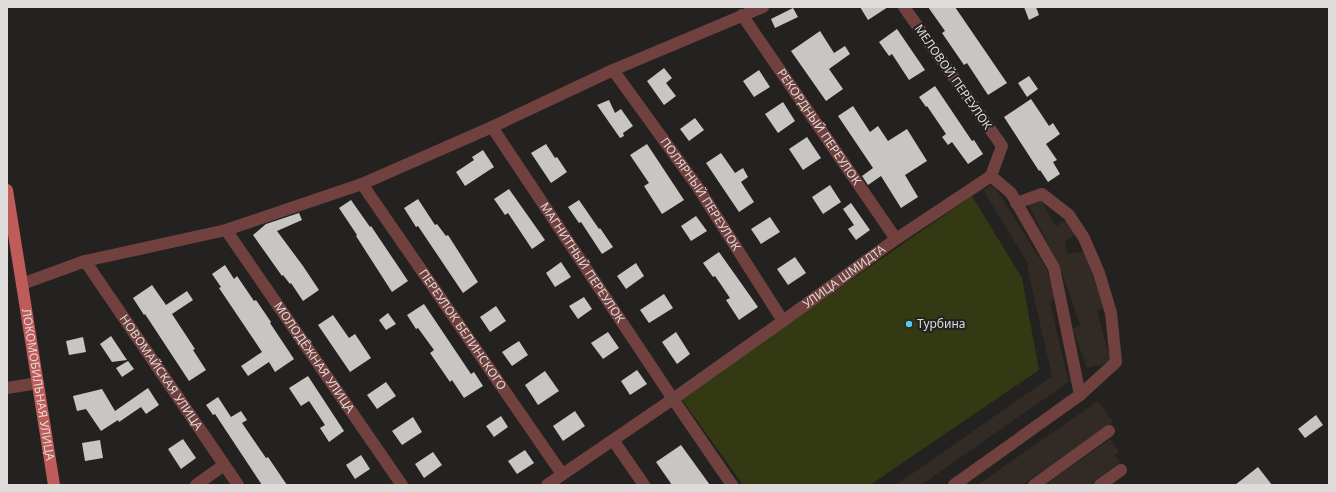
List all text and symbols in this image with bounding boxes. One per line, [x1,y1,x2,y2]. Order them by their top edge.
street label: МЕЛОВОЙ ПЕРЕУЛОК [911,21,996,133]
street label: РЕКОРДНЫЙ ПЕРЕУЛОК [773,65,866,189]
street label: ПОЛЯРНЫЙ ПЕРЕУЛОК [657,134,745,254]
street label: МАГНИТНЫЙ ПЕРЕУЛОК [536,199,629,326]
street label: УЛИЦА ШМИДТА [799,240,889,312]
street label: ПЕРЕУЛОК БЕЛИНСКОГО [415,266,511,393]
street label: МОЛОДЁЖНАЯ УЛИЦА [270,298,359,416]
street label: ЛОКОМОБИЛЬНАЯ УЛИЦА [18,307,59,462]
street label: НОВОМАЙСКАЯ УЛИЦА [116,311,207,434]
place label: Турбина [917,315,966,332]
marker: Турбина [904,319,914,329]

